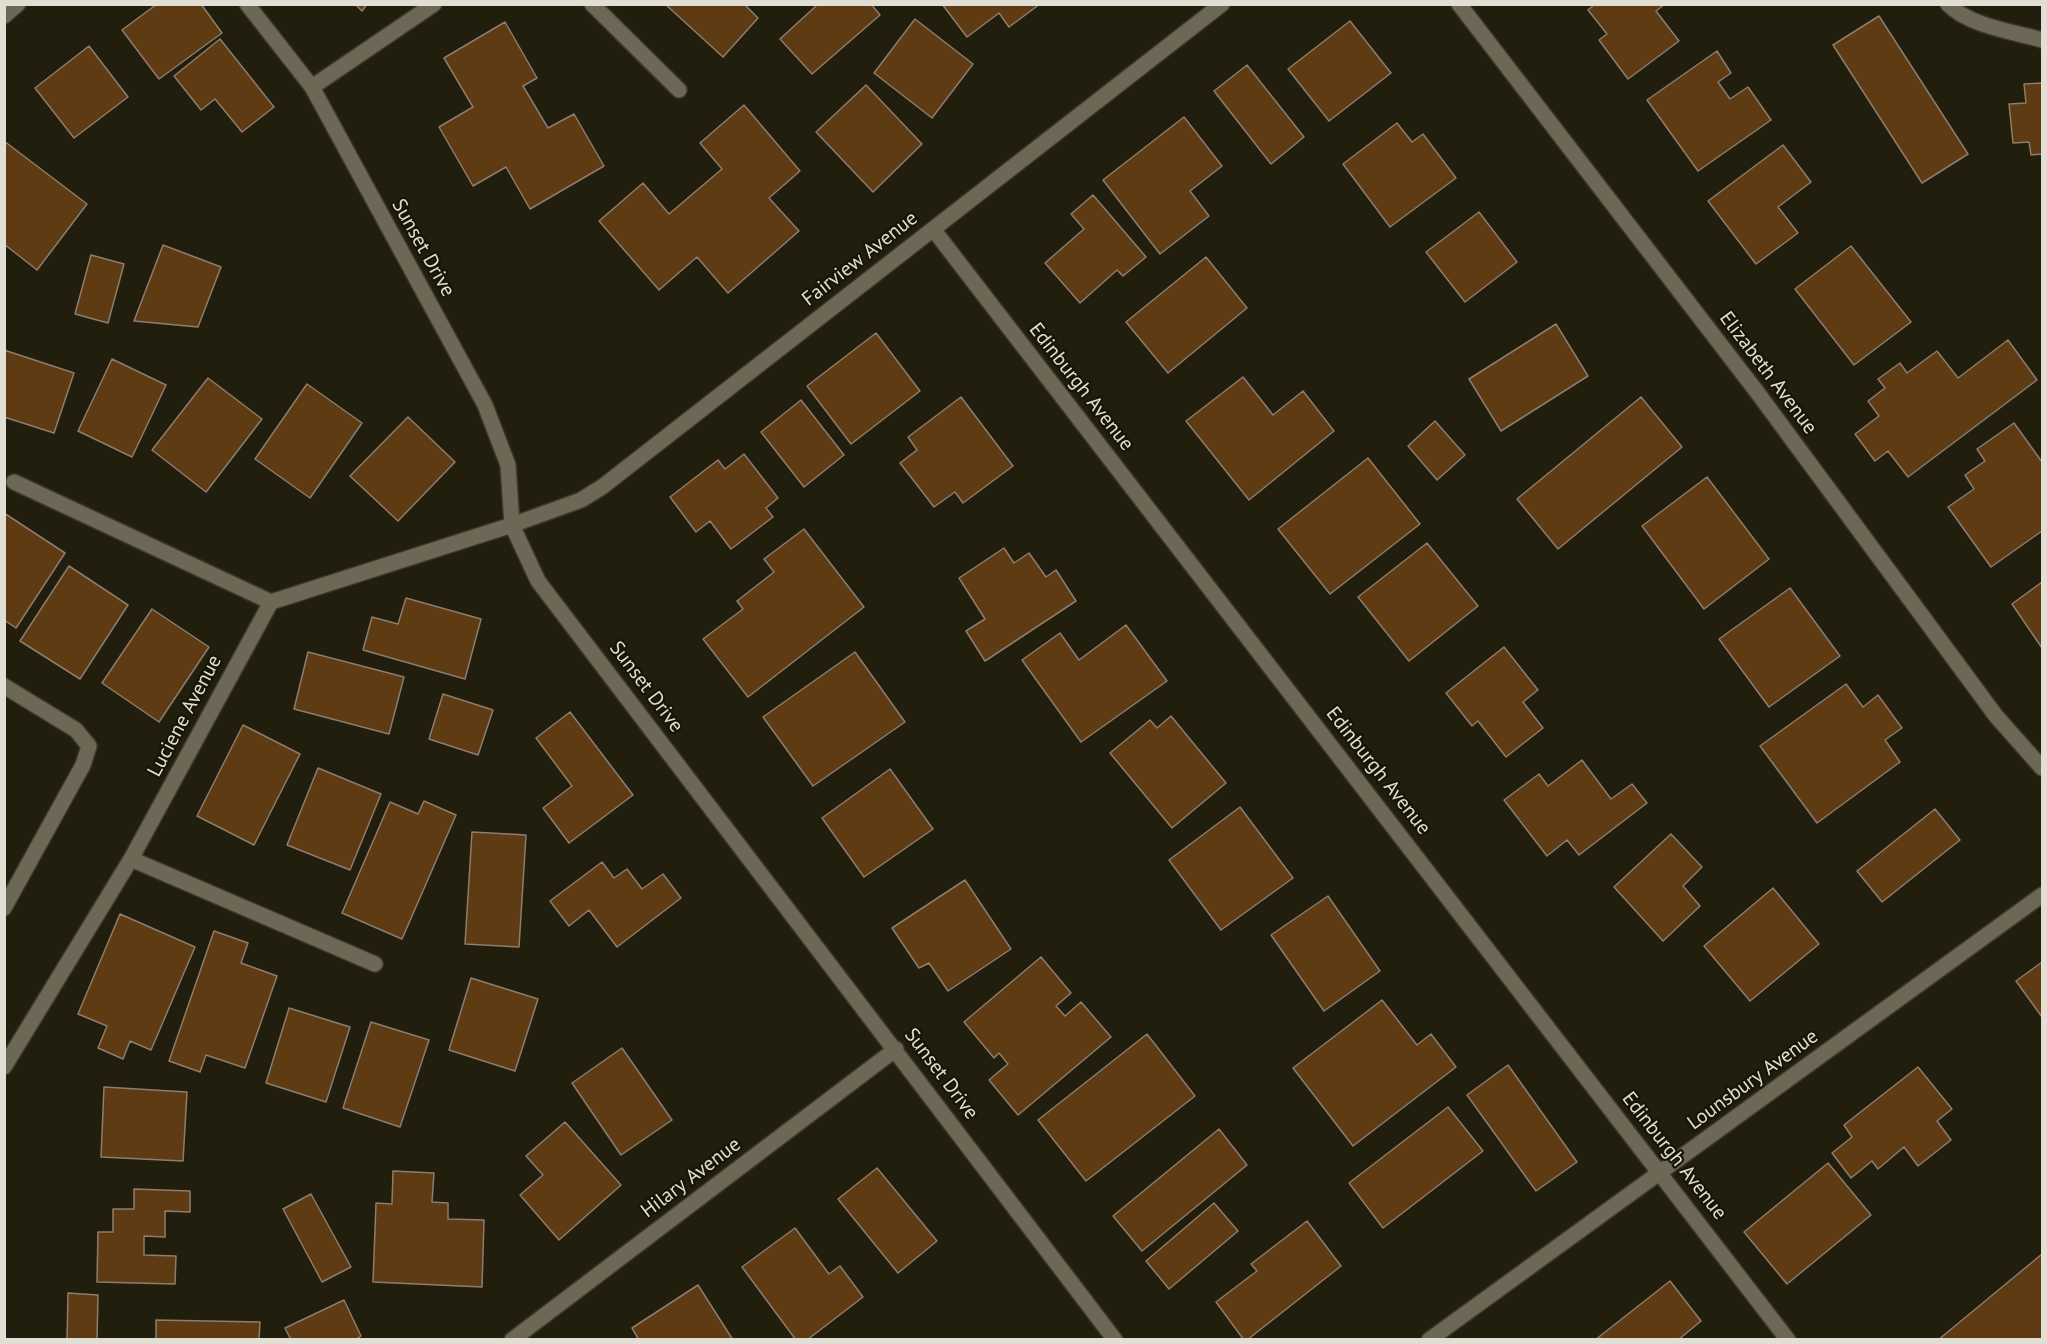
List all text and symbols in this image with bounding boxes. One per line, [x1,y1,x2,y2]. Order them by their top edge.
street label: Sunset Drive [386,195,460,301]
street label: Fairview Avenue [798,206,922,312]
street label: Elizabeth Avenue [1714,307,1822,439]
street label: Edinburgh Avenue [1024,318,1138,456]
street label: Sunset Drive [604,637,688,737]
street label: Luciene Avenue [143,651,227,781]
street label: Edinburgh Avenue [1321,702,1435,840]
street label: Sunset Drive [899,1024,983,1124]
street label: Lounsbury Avenue [1683,1025,1823,1135]
street label: Edinburgh Avenue [1617,1087,1731,1225]
street label: Hilary Avenue [636,1133,746,1223]

